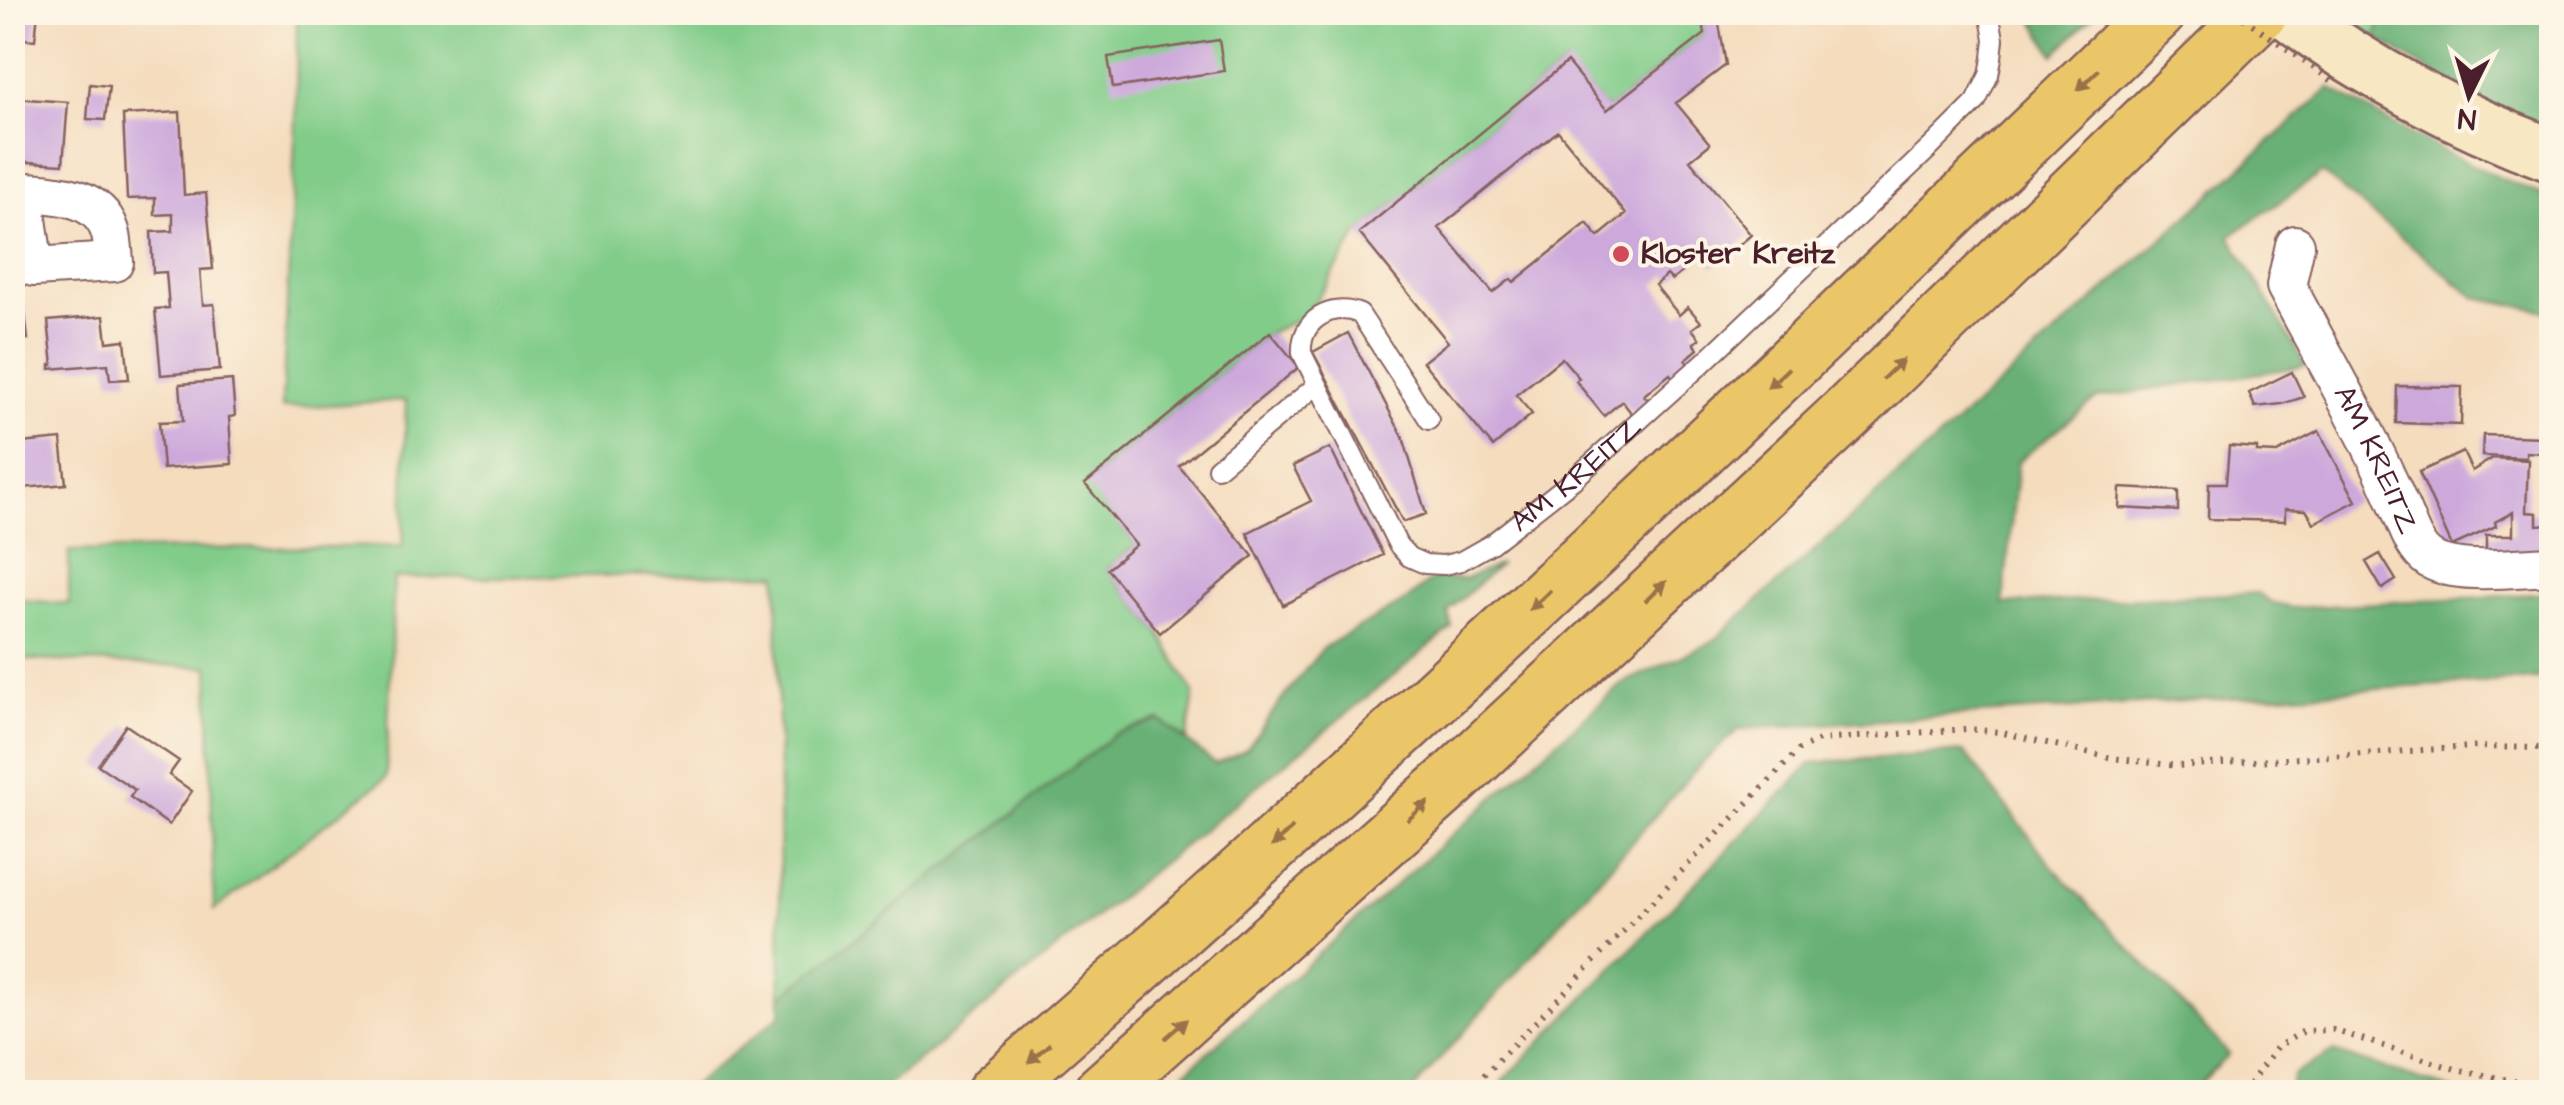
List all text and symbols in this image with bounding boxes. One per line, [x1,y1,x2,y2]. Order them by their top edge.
north arrow [2419,45,2519,145]
one-way arrow [2076,68,2100,91]
text: N [2456,98,2477,139]
place label: Kloster Kreitz [1641,233,1836,275]
marker: Kloster Kreitz [1610,243,1632,265]
one-way arrow [1881,357,1905,381]
one-way arrow [1766,366,1790,389]
street label: AM KREITZ [2323,378,2429,540]
street label: AM KREITZ [1501,407,1651,542]
one-way arrow [1644,580,1668,603]
one-way arrow [1528,588,1552,611]
one-way arrow [1405,801,1430,823]
one-way arrow [1270,825,1294,848]
one-way arrow [1163,1018,1188,1040]
one-way arrow [1027,1042,1052,1064]

